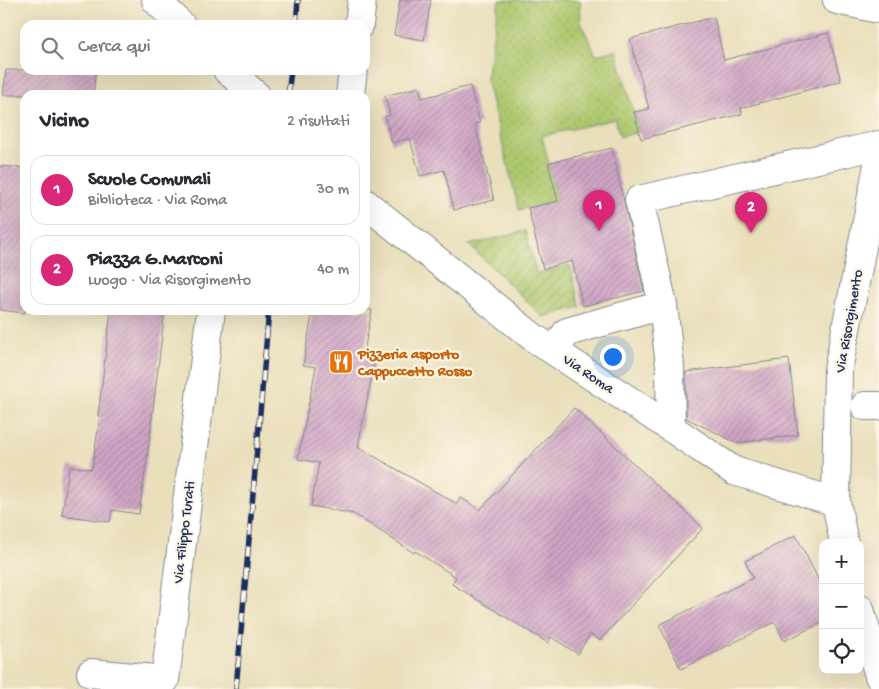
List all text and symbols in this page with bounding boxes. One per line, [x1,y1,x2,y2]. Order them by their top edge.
search box [20,20,370,75]
icon: search [38,34,66,62]
text: Cerca qui [78,36,151,59]
text: Vicino [40,110,89,135]
text: 2 risultati [287,113,350,132]
text: Scuole Comunali [88,169,211,192]
text: 1 [54,181,60,200]
text: 30 m [316,181,349,200]
pin: 1 [583,190,615,231]
text: Biblioteca · Via Roma [88,192,227,211]
pin: 2 [735,192,767,233]
text: Piazza G.Marconi [88,249,223,272]
text: 2 [53,261,61,280]
text: 40 m [317,261,349,280]
street label: Via Risorgimento [832,268,868,375]
text: Luogo · Via Risorgimento [88,272,251,291]
your location [600,344,626,370]
place label: Pizzeria asporto Cappuccetto Rosso [357,346,472,381]
restaurant icon: Pizzeria asporto Cappuccetto Rosso [328,349,354,375]
street label: Via Roma [558,350,618,399]
street label: Via Filippo Turati [170,480,200,585]
map controls [819,539,864,674]
button: + [819,539,864,584]
button: − [819,584,864,629]
button: locate [819,629,864,674]

